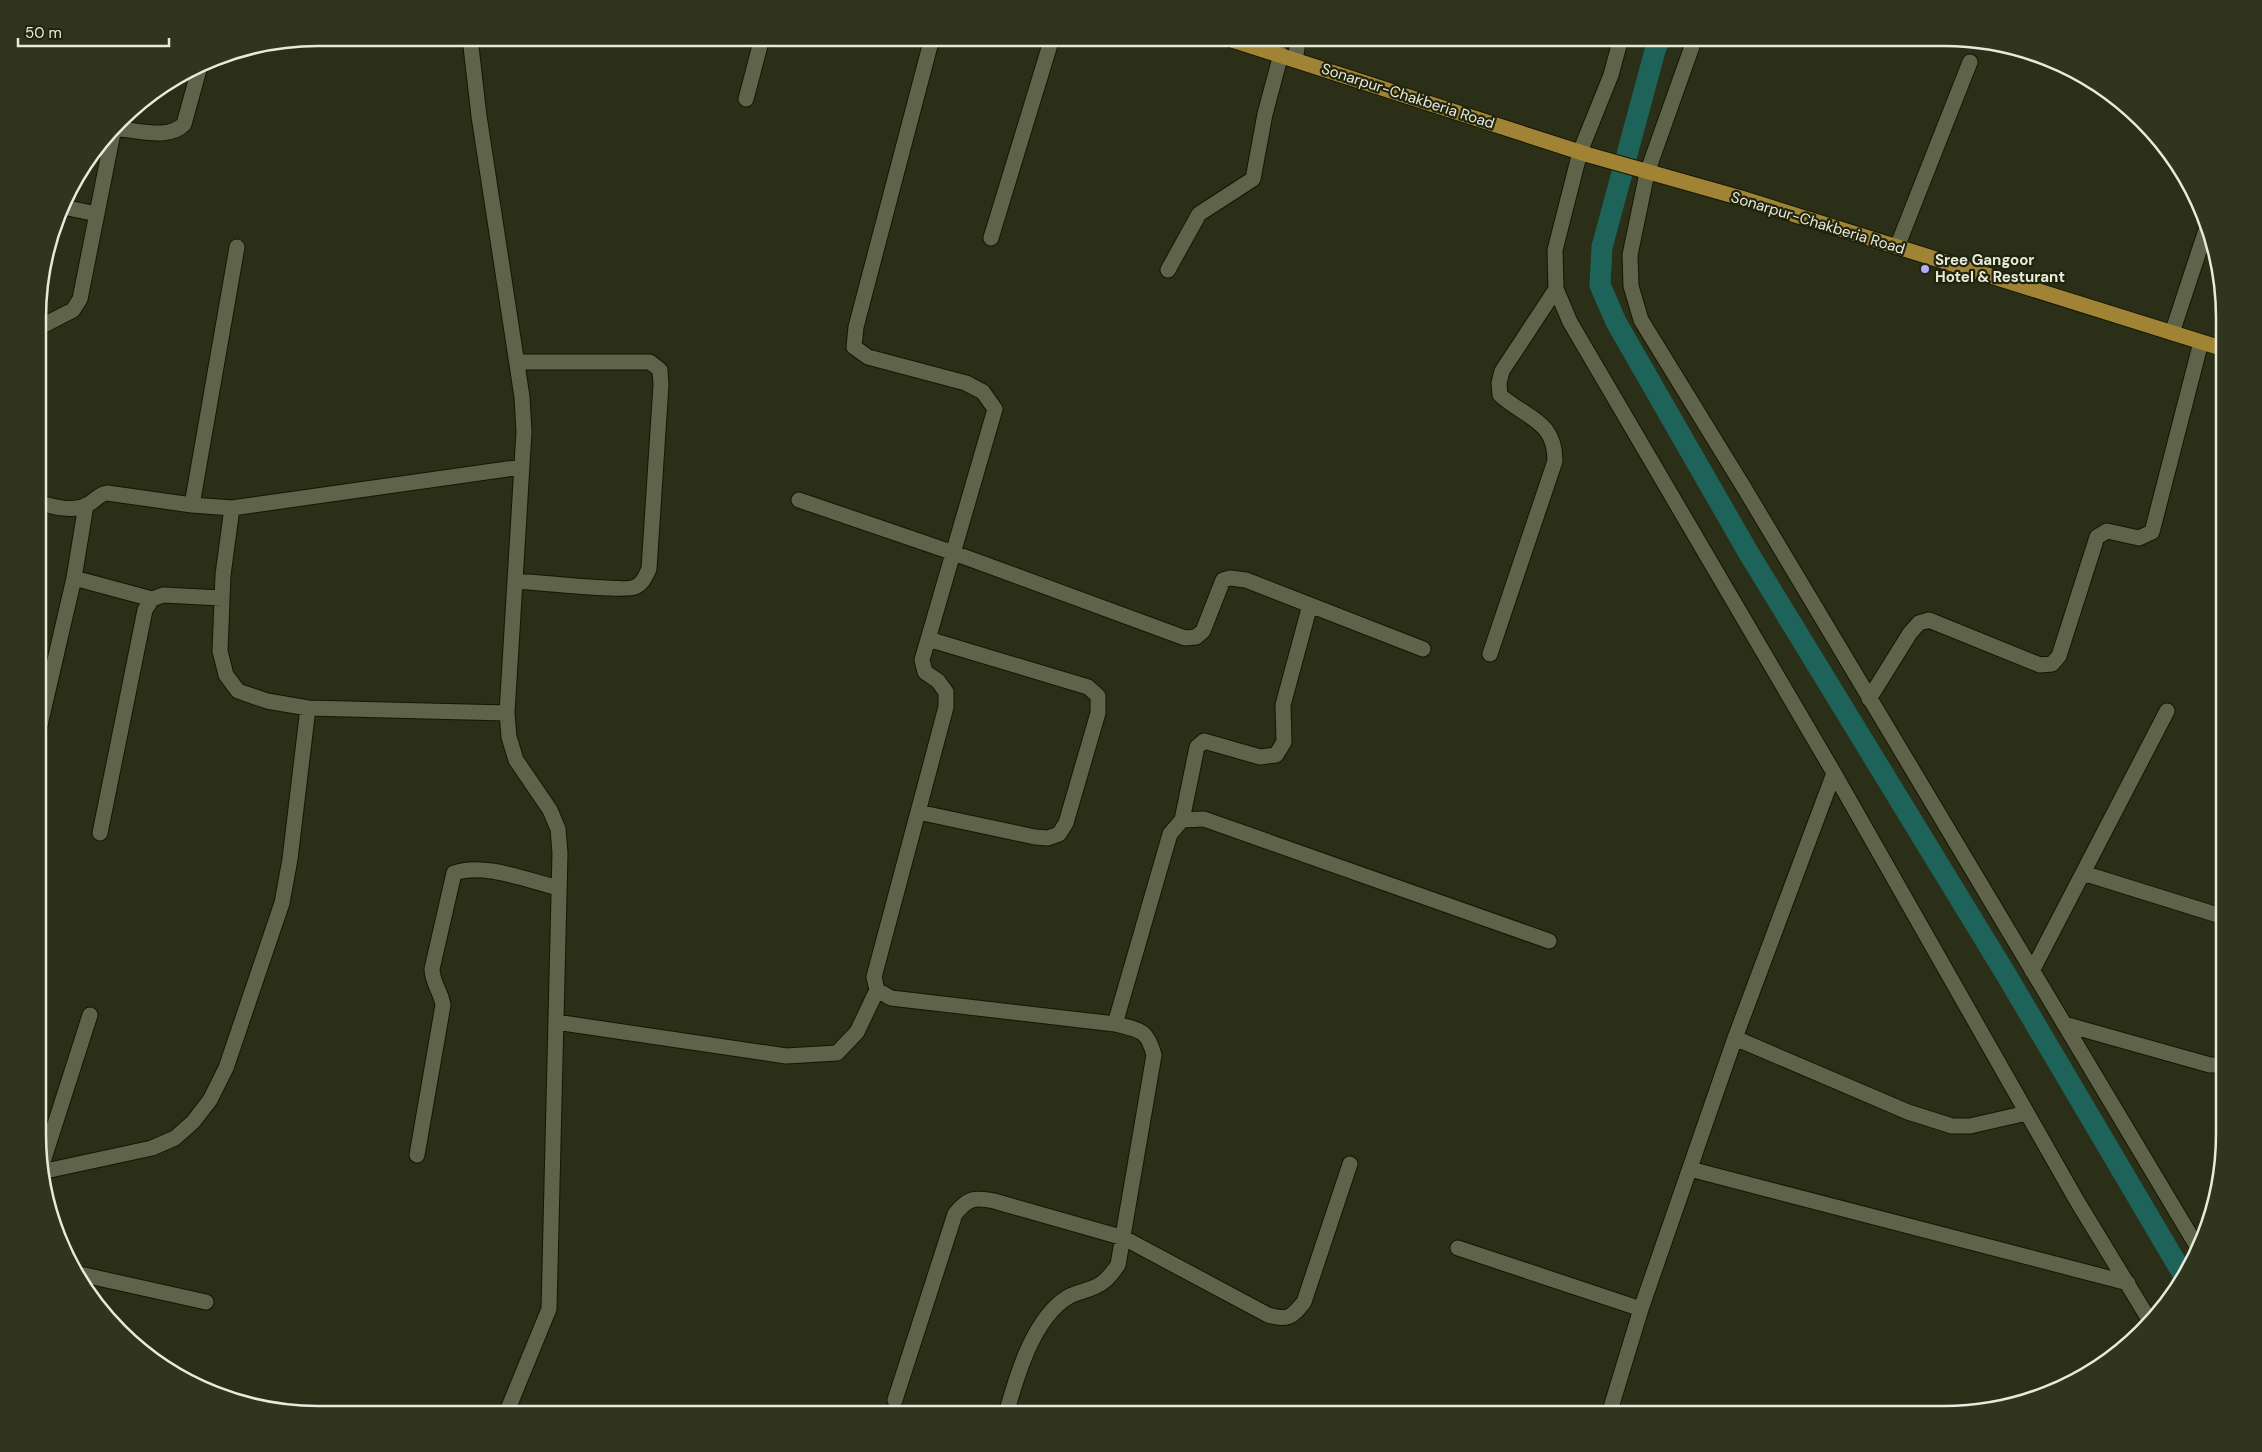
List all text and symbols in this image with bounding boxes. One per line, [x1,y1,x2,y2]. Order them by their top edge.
scale bar [18,15,169,47]
text: 50 m [25,23,62,43]
street label: Sonarpur-Chakberia Road [1319,59,1497,133]
street label: Sonarpur-Chakberia Road [1729,187,1907,259]
place label: Sree Gangoor Hotel & Resturant [1935,250,2065,287]
marker: Sree Gangoor Hotel & Resturant [1919,263,1931,275]

